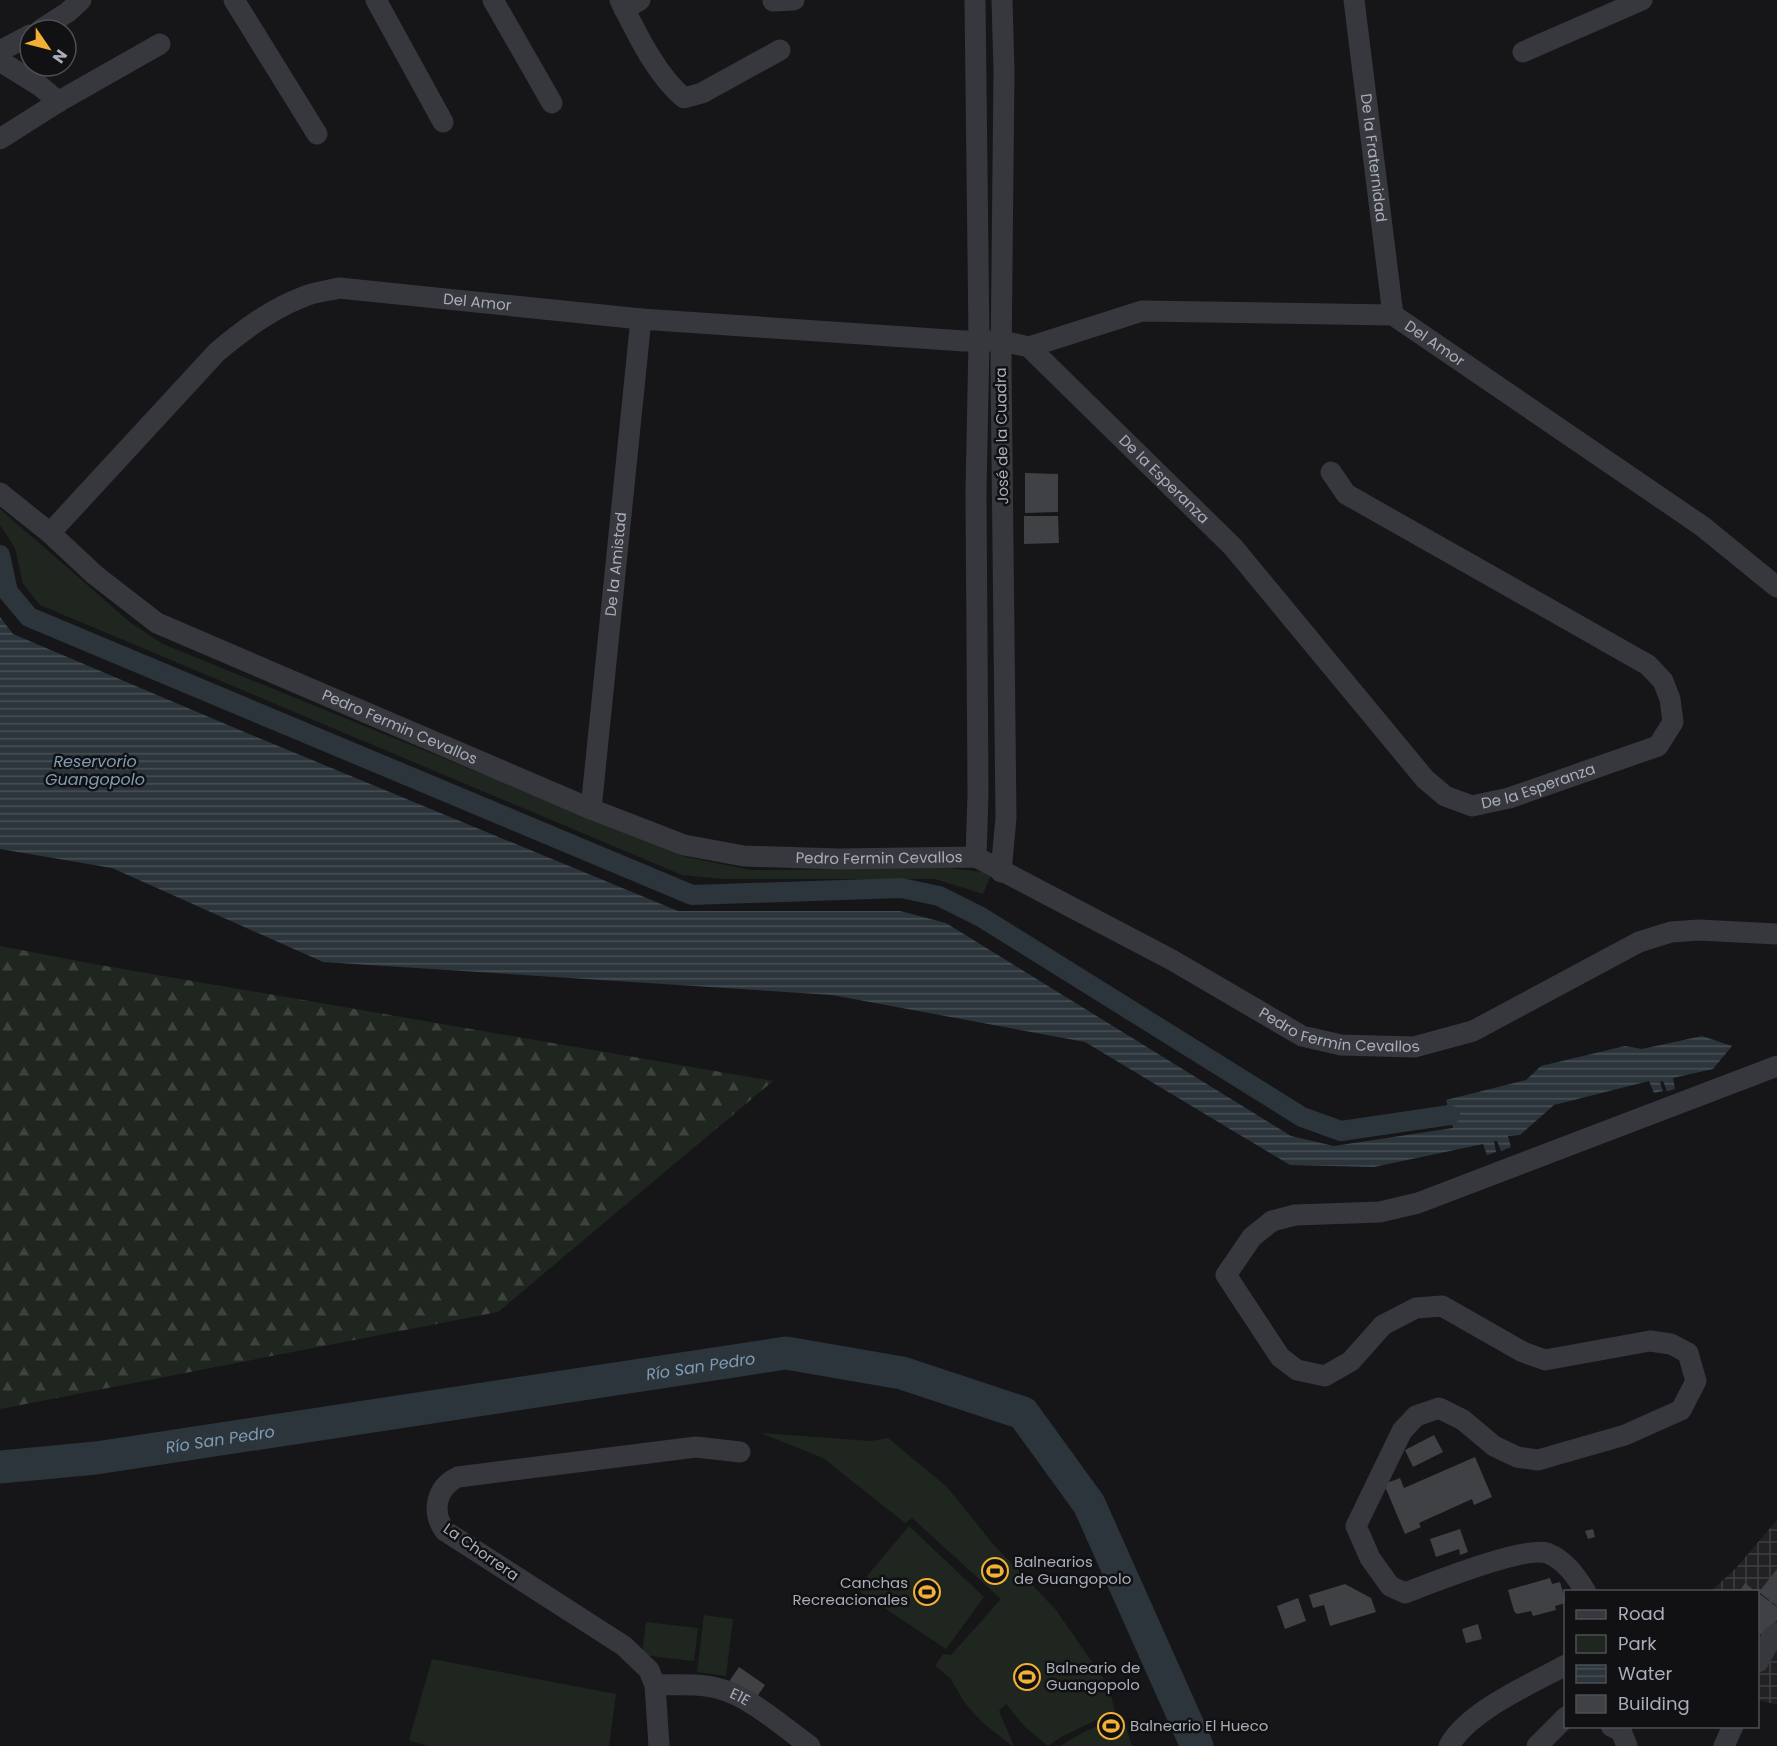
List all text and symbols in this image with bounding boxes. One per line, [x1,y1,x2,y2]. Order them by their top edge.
north arrow [18,18,78,78]
text: N [47,45,73,68]
street label: De la Fraternidad [1356,92,1392,223]
street label: Del Amor [442,288,513,316]
street label: Del Amor [1401,315,1469,371]
street label: José de la Cuadra [990,367,1013,505]
street label: De la Esperanza [1114,430,1214,528]
street label: De la Amistad [600,511,631,617]
street label: Pedro Fermin Cevallos [319,684,481,769]
water label: Reservorio Guangopolo [45,750,145,791]
street label: De la Esperanza [1479,758,1598,814]
street label: Pedro Fermin Cevallos [795,846,963,869]
street label: Pedro Fermin Cevallos [1255,1002,1422,1057]
water label: Río San Pedro [645,1347,757,1386]
water label: Río San Pedro [164,1420,276,1459]
street label: La Chorrera [439,1518,523,1585]
place label: Balnearios de Guangopolo [1014,1551,1131,1589]
sports icon: Balnearios de Guangopolo [980,1556,1010,1586]
place label: Canchas Recreacionales [792,1572,908,1610]
sports icon: Canchas Recreacionales [912,1577,942,1607]
legend [1564,1590,1759,1728]
text: Road [1618,1601,1665,1626]
text: Park [1618,1631,1657,1656]
place label: Balneario de Guangopolo [1046,1657,1140,1695]
text: Water [1618,1661,1672,1686]
sports icon: Balneario de Guangopolo [1012,1662,1042,1692]
street label: E1E [727,1683,754,1711]
text: Building [1618,1691,1690,1716]
sports icon: Balneario El Hueco [1096,1711,1126,1741]
place label: Balneario El Hueco [1130,1715,1268,1736]

